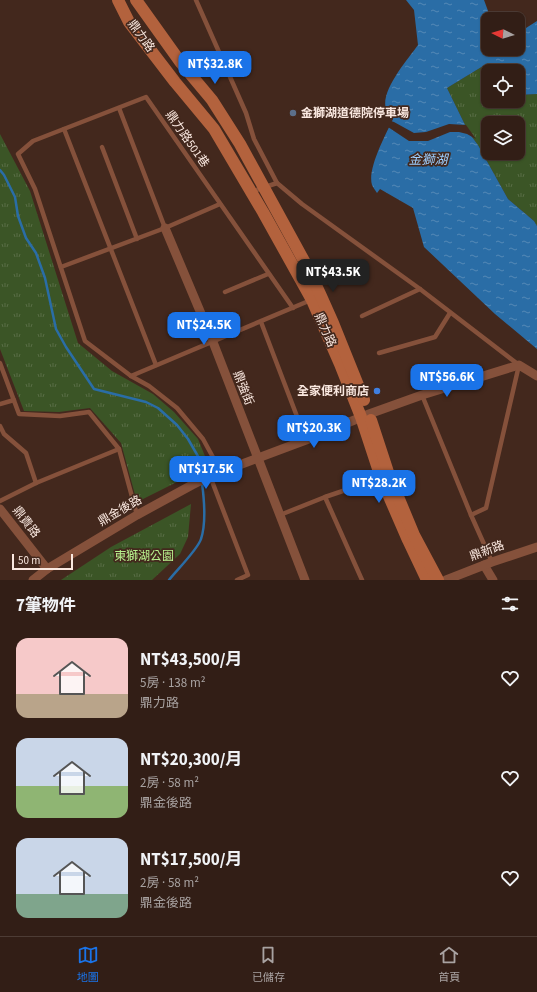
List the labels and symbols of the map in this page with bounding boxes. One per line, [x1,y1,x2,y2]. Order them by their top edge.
north arrow [481,12,525,56]
street label: 鼎力路 [124,16,158,56]
pin: NT$32.8K [174,51,256,85]
place label: 金獅湖道德院停車場 [301,105,409,122]
street label: 鼎力路501巷 [161,107,213,171]
marker: 金獅湖道德院停車場 [288,108,298,118]
water label: 金獅湖 [408,151,449,169]
pin: NT$43.5K [292,259,374,293]
street label: 鼎力路 [310,310,340,350]
pin: NT$24.5K [163,312,245,346]
pin: NT$56.6K [406,364,488,398]
street label: 鼎強街 [229,368,257,408]
place label: 全家便利商店 [297,383,369,400]
marker: 全家便利商店 [372,386,382,396]
pin: NT$20.3K [273,415,355,449]
pin: NT$17.5K [165,456,247,490]
pin: NT$28.2K [338,470,420,504]
street label: 鼎金後路 [95,492,145,530]
street label: 鼎貴路 [8,503,44,541]
street label: 鼎新路 [467,537,507,565]
park label: 東獅湖公園 [114,548,174,565]
scale bar [12,552,73,571]

